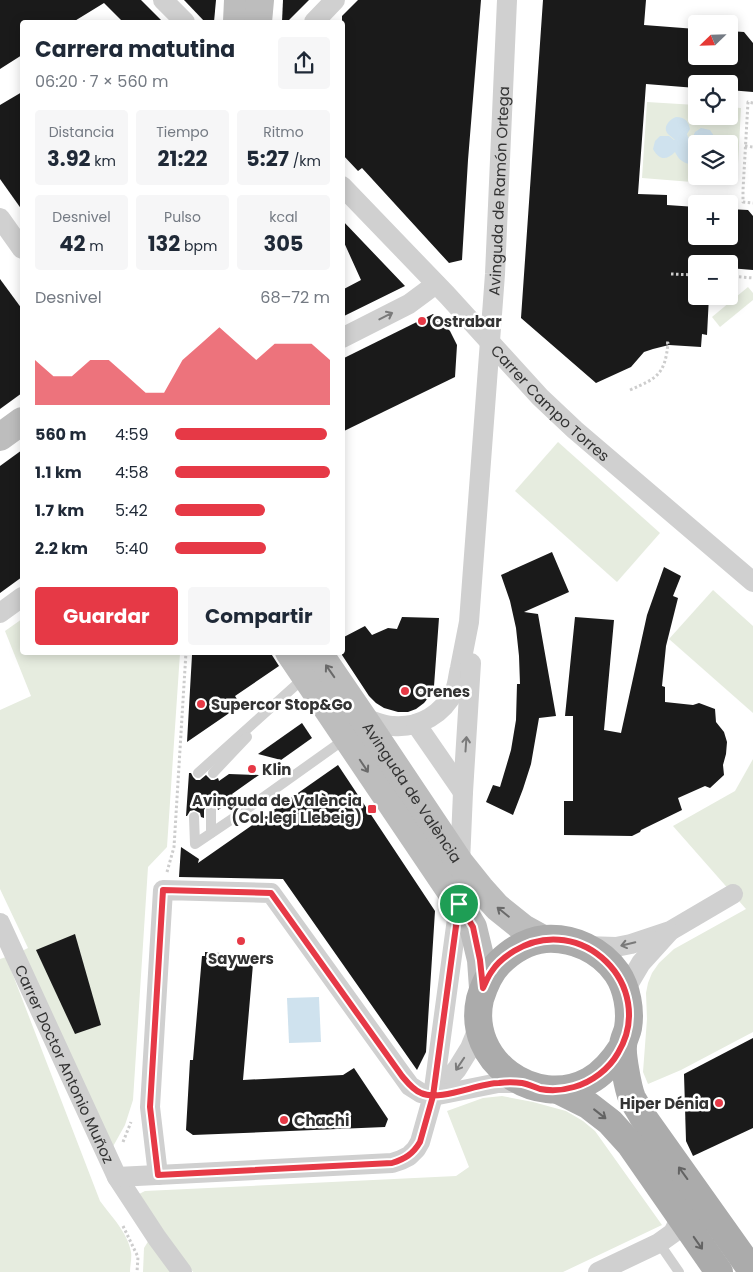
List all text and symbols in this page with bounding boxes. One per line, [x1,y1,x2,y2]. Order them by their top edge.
north arrow [688,15,738,65]
map controls [688,15,738,305]
text: Carrera matutina [35,34,235,65]
button: share [278,37,330,89]
text: 06:20 · 7 × 560 m [35,70,168,93]
button: locate [688,75,738,125]
street label: Avinguda de Ramón Ortega [483,86,514,296]
text: Distancia [49,122,114,142]
text: Tiempo [156,122,209,142]
text: Ritmo [263,122,304,142]
button: layers [688,135,738,185]
text: 3.92 [47,144,91,173]
text: 21:22 [158,144,207,173]
text: 5:27 [246,144,289,173]
text: km [91,151,116,171]
text: /km [289,151,321,171]
button: + [688,195,738,245]
text: Desnivel [52,207,111,227]
text: Pulso [164,207,201,227]
text: kcal [269,207,298,227]
text: 42 [59,229,86,258]
text: 132 [148,229,180,258]
text: 305 [263,229,304,258]
text: m [86,236,104,256]
text: bpm [180,236,217,256]
button: − [688,255,738,305]
text: Desnivel [35,286,102,309]
text: 68–72 m [260,286,330,309]
one-way arrow [378,311,393,320]
place label: Ostrabar [432,311,502,332]
marker: Ostrabar [416,315,428,327]
street label: Carrer Campo Torres [487,340,615,466]
text: 560 m [35,423,86,446]
text: 4:59 [115,423,149,446]
text: 1.1 km [35,461,82,484]
text: 4:58 [115,461,149,484]
text: 1.7 km [35,499,84,522]
text: 5:42 [115,499,148,522]
text: 2.2 km [35,537,88,560]
text: 5:40 [115,537,149,560]
button: Guardar [35,587,178,645]
button: Compartir [188,587,330,645]
one-way arrow [325,664,335,678]
place label: Orenes [415,681,470,702]
marker: Orenes [399,685,411,697]
place label: Supercor Stop&Go [211,694,353,715]
marker: Supercor Stop&Go [195,698,207,710]
street label: Avinguda de València [358,718,467,867]
one-way arrow [462,736,471,752]
one-way arrow [359,758,369,772]
place label: Klin [262,759,291,780]
marker: Klin [246,763,258,775]
place label: Avinguda de València (Col·legi Llebeig) [192,790,362,828]
marker: Avinguda de València (Col·legi Llebeig) [366,803,378,815]
pin [438,883,480,925]
icon: arrive [445,890,473,918]
one-way arrow [497,906,510,917]
marker: Saywers [235,935,247,947]
one-way arrow [621,940,637,949]
place label: Saywers [208,948,274,969]
street label: Carrer Doctor Antonio Muñoz [10,961,120,1167]
one-way arrow [455,1057,465,1071]
place label: Hiper Dénia [620,1093,709,1114]
marker: Hiper Dénia [713,1097,725,1109]
one-way arrow [593,1109,606,1120]
place label: Chachi [294,1110,349,1131]
marker: Chachi [278,1114,290,1126]
one-way arrow [678,1167,689,1180]
one-way arrow [693,1236,703,1250]

